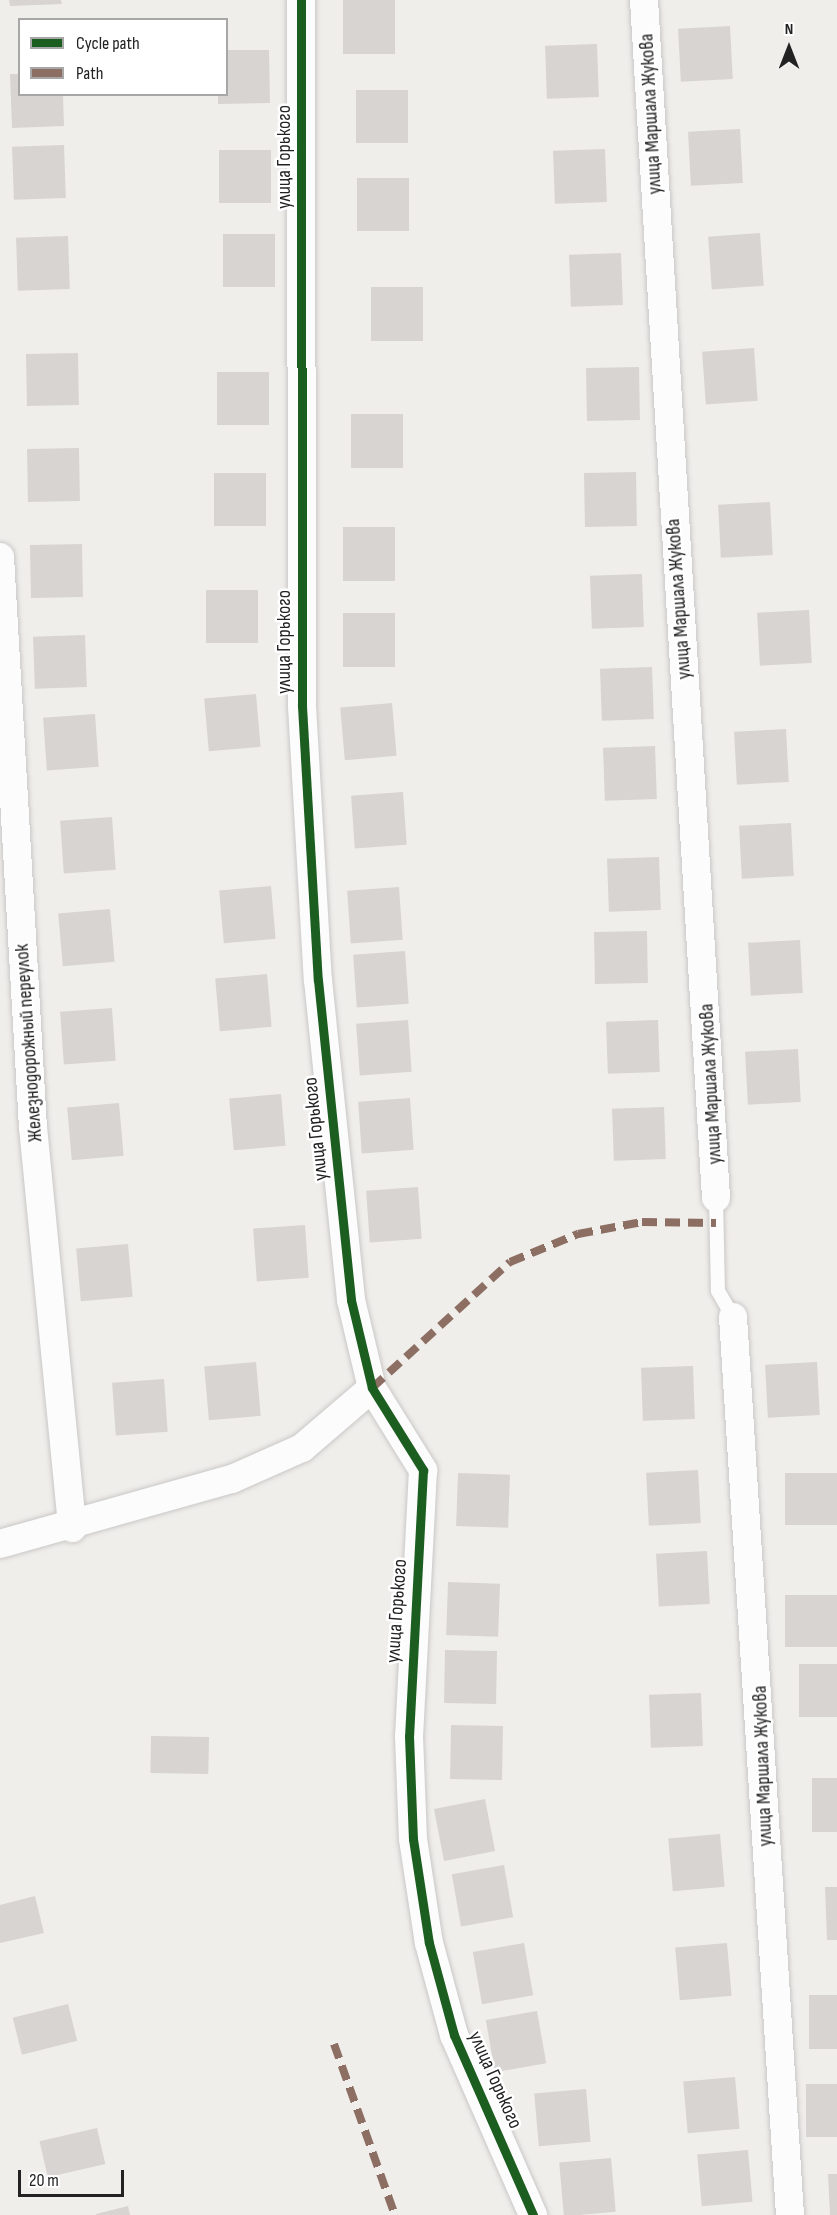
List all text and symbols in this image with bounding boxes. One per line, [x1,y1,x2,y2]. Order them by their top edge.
legend [18,18,228,96]
north arrow [759,18,819,78]
text: N [785,20,793,39]
text: Cycle path [76,33,140,54]
street label: улица Маршала Жукова [635,33,667,195]
text: Path [76,63,104,84]
street label: улица Горького [272,105,296,209]
street label: улица Маршала Жукова [661,518,697,680]
street label: улица Горького [272,590,296,694]
street label: Железнодорожный переулок [10,943,48,1143]
street label: улица Маршала Жукова [695,1003,727,1165]
street label: улица Горького [299,1076,333,1182]
street label: улица Горького [381,1558,413,1664]
street label: улица Маршала Жукова [748,1685,778,1847]
street label: улица Горького [463,2028,527,2132]
scale bar [21,2158,128,2196]
text: 20 m [29,2170,59,2191]

